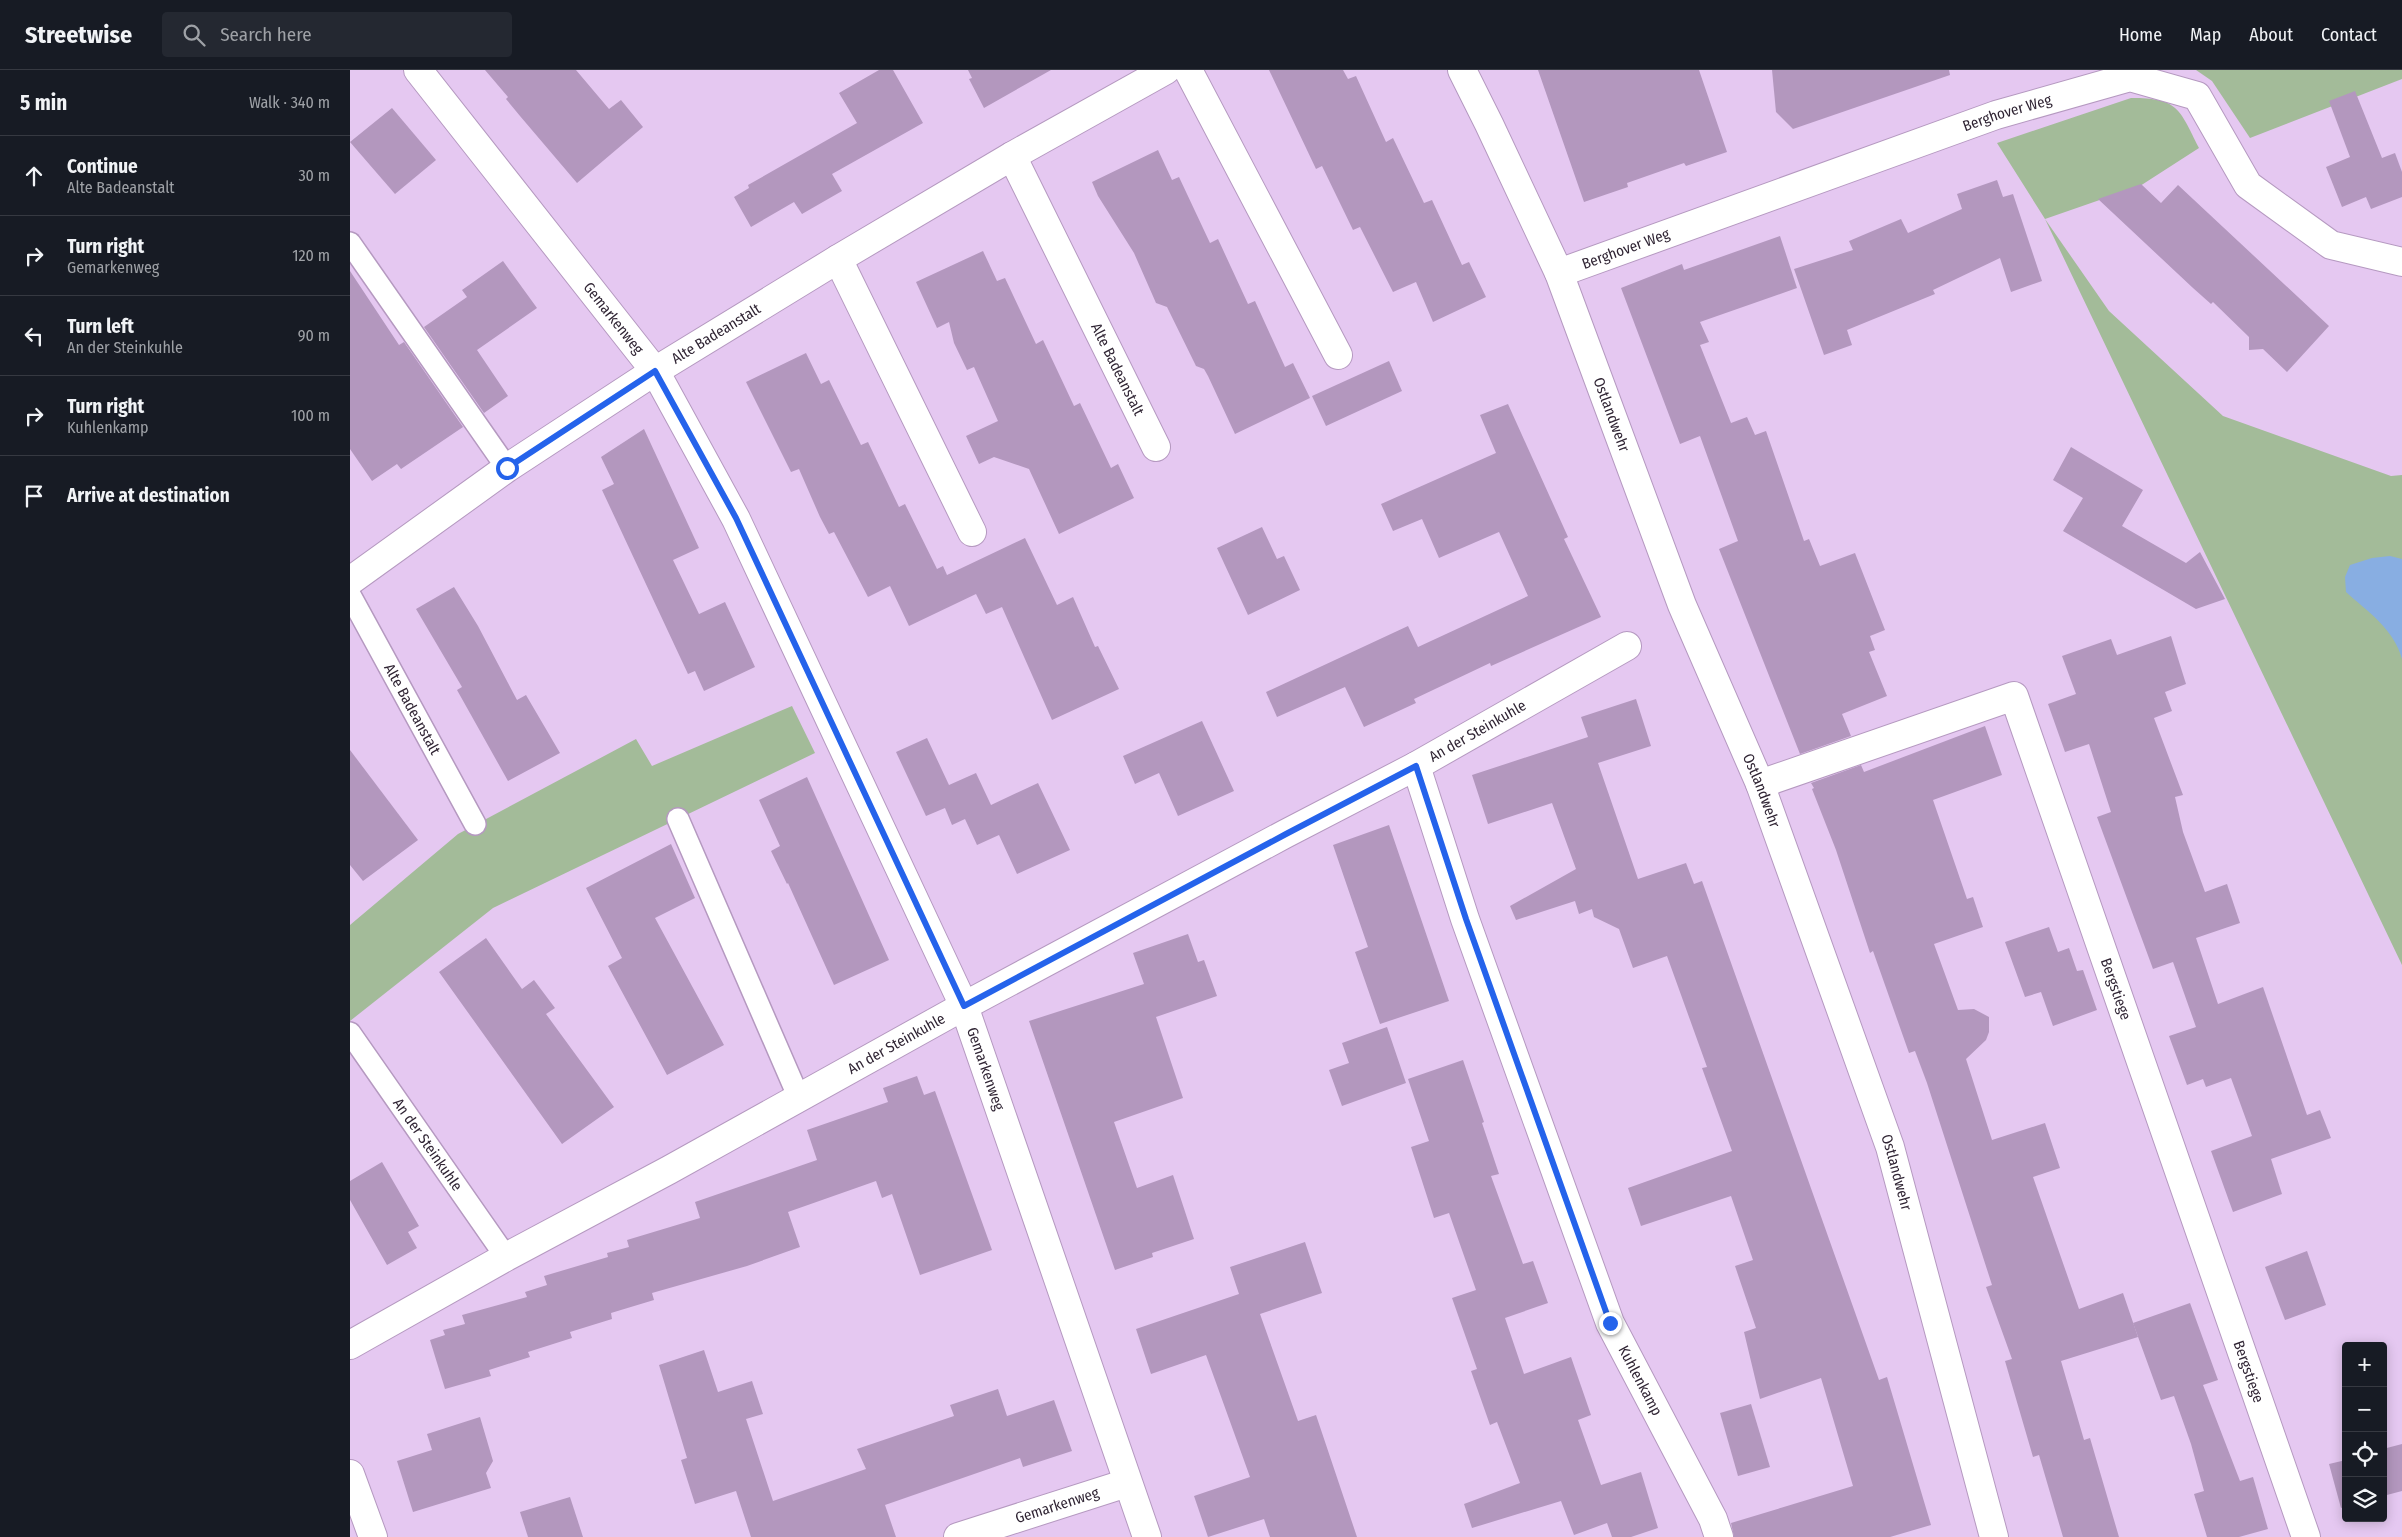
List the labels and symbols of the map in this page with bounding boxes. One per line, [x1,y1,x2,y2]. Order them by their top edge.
street label: Berghover Weg [1960,91,2054,135]
street label: Berghover Weg [1580,225,1672,273]
street label: Gemarkenweg [580,279,647,358]
street label: Alte Badeanstalt [668,300,764,368]
street label: Alte Badeanstalt [1087,320,1148,419]
street label: Ostlandwehr [1589,375,1634,455]
route start [496,457,519,480]
street label: Alte Badeanstalt [380,660,444,758]
street label: An der Steinkuhle [1426,696,1529,766]
street label: Ostlandwehr [1739,751,1784,831]
street label: Bergstiege [2097,956,2135,1022]
street label: An der Steinkuhle [844,1009,948,1078]
street label: Gemarkenweg [963,1025,1008,1113]
street label: An der Steinkuhle [389,1095,466,1194]
street label: Ostlandwehr [1877,1132,1916,1213]
route end [1599,1312,1622,1335]
street label: Bergstiege [2230,1338,2268,1405]
street label: Kuhlenkamp [1615,1343,1666,1419]
street label: Gemarkenweg [1013,1484,1101,1527]

